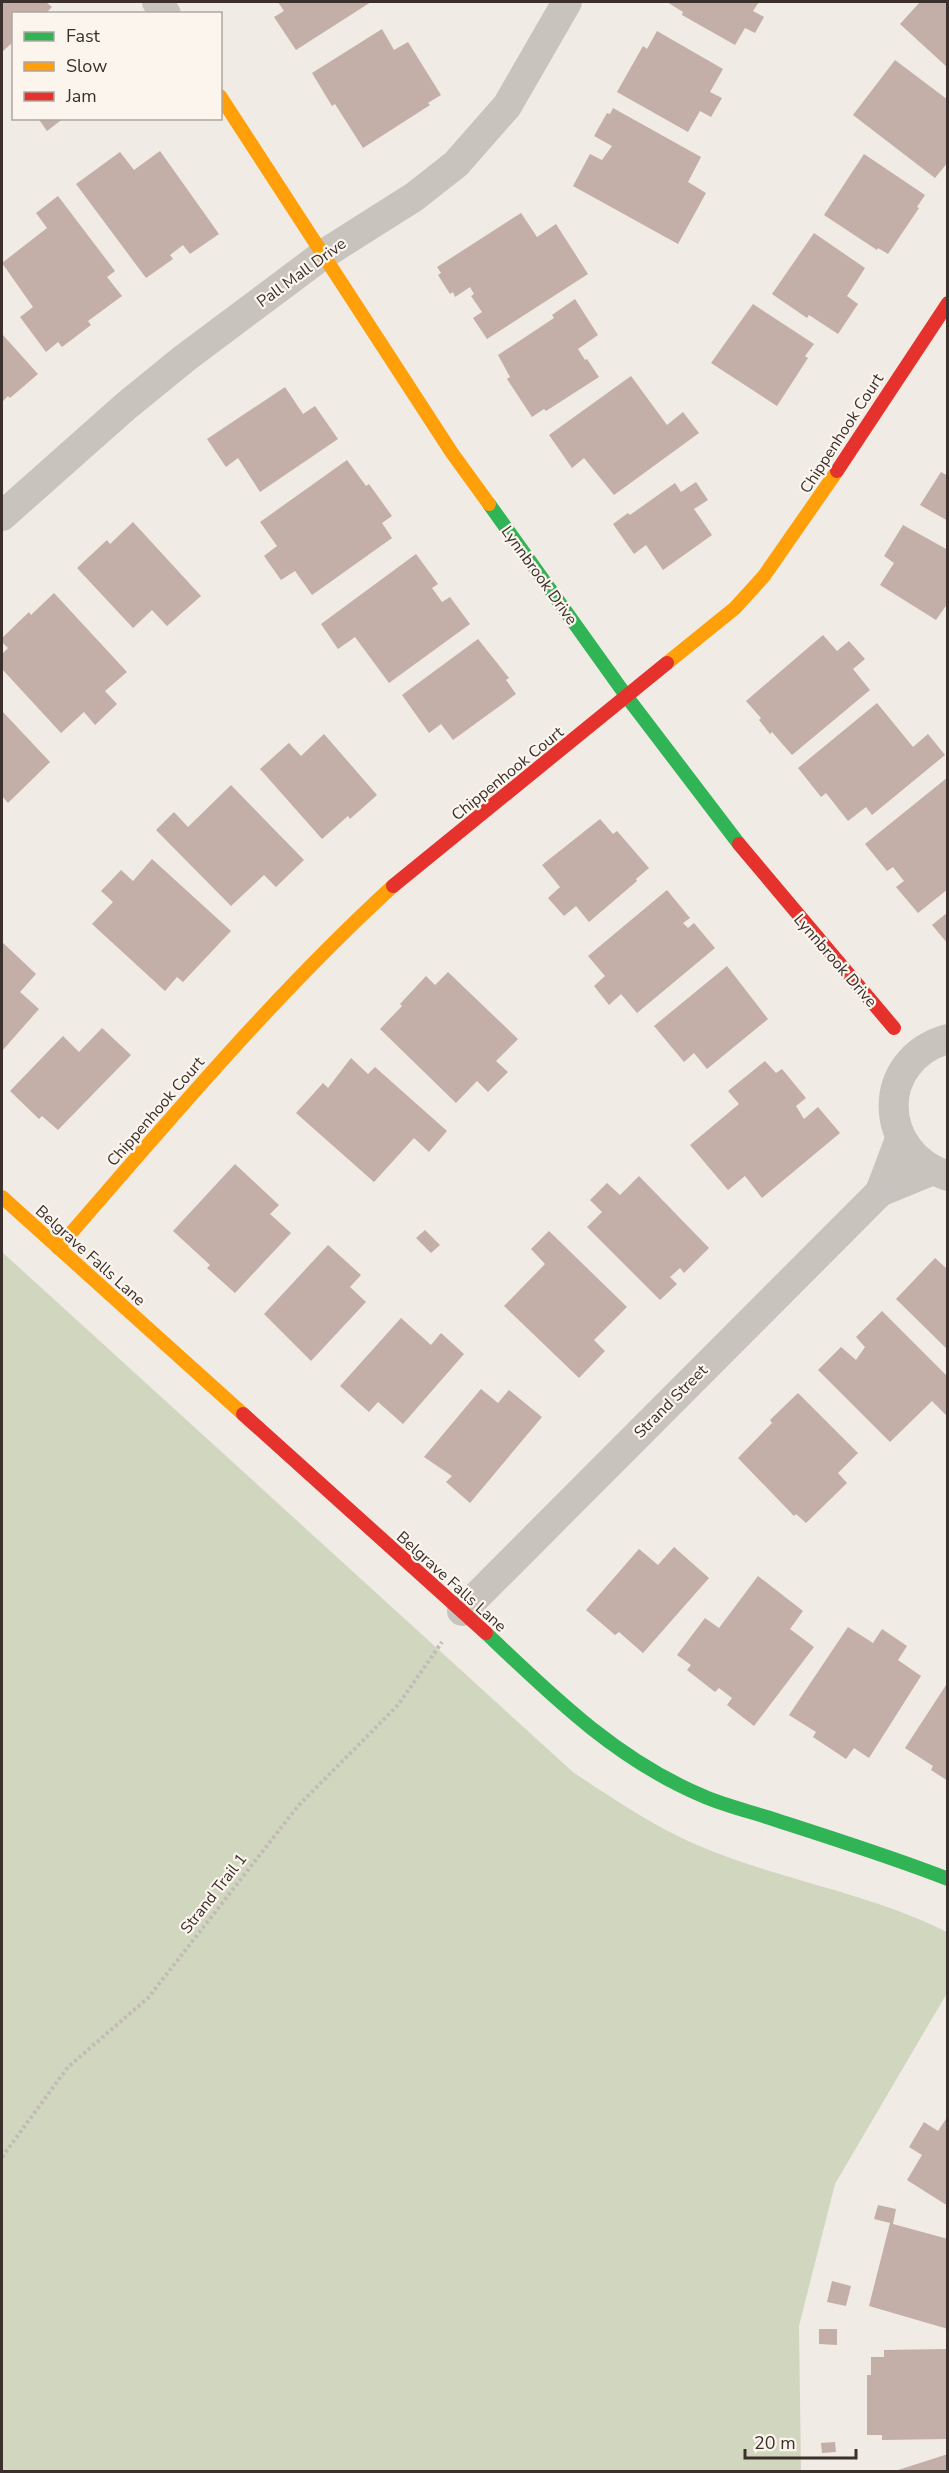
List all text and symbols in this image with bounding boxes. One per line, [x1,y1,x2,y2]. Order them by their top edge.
legend [12,12,222,120]
text: Fast [66,24,101,48]
text: Slow [66,54,107,78]
text: Jam [65,84,97,108]
street label: Pall Mall Drive [252,233,351,313]
street label: Chippenhook Court [795,369,889,498]
street label: Lynnbrook Drive [496,522,583,629]
street label: Chippenhook Court [447,721,569,826]
street label: Lynnbrook Drive [788,909,882,1012]
street label: Chippenhook Court [102,1052,210,1171]
street label: Belgrave Falls Lane [31,1200,150,1311]
street label: Strand Street [629,1360,713,1443]
street label: Belgrave Falls Lane [392,1526,511,1637]
street label: Strand Trail 1 [175,1849,252,1939]
scale bar [745,2422,856,2460]
text: 20 m [754,2431,796,2455]

